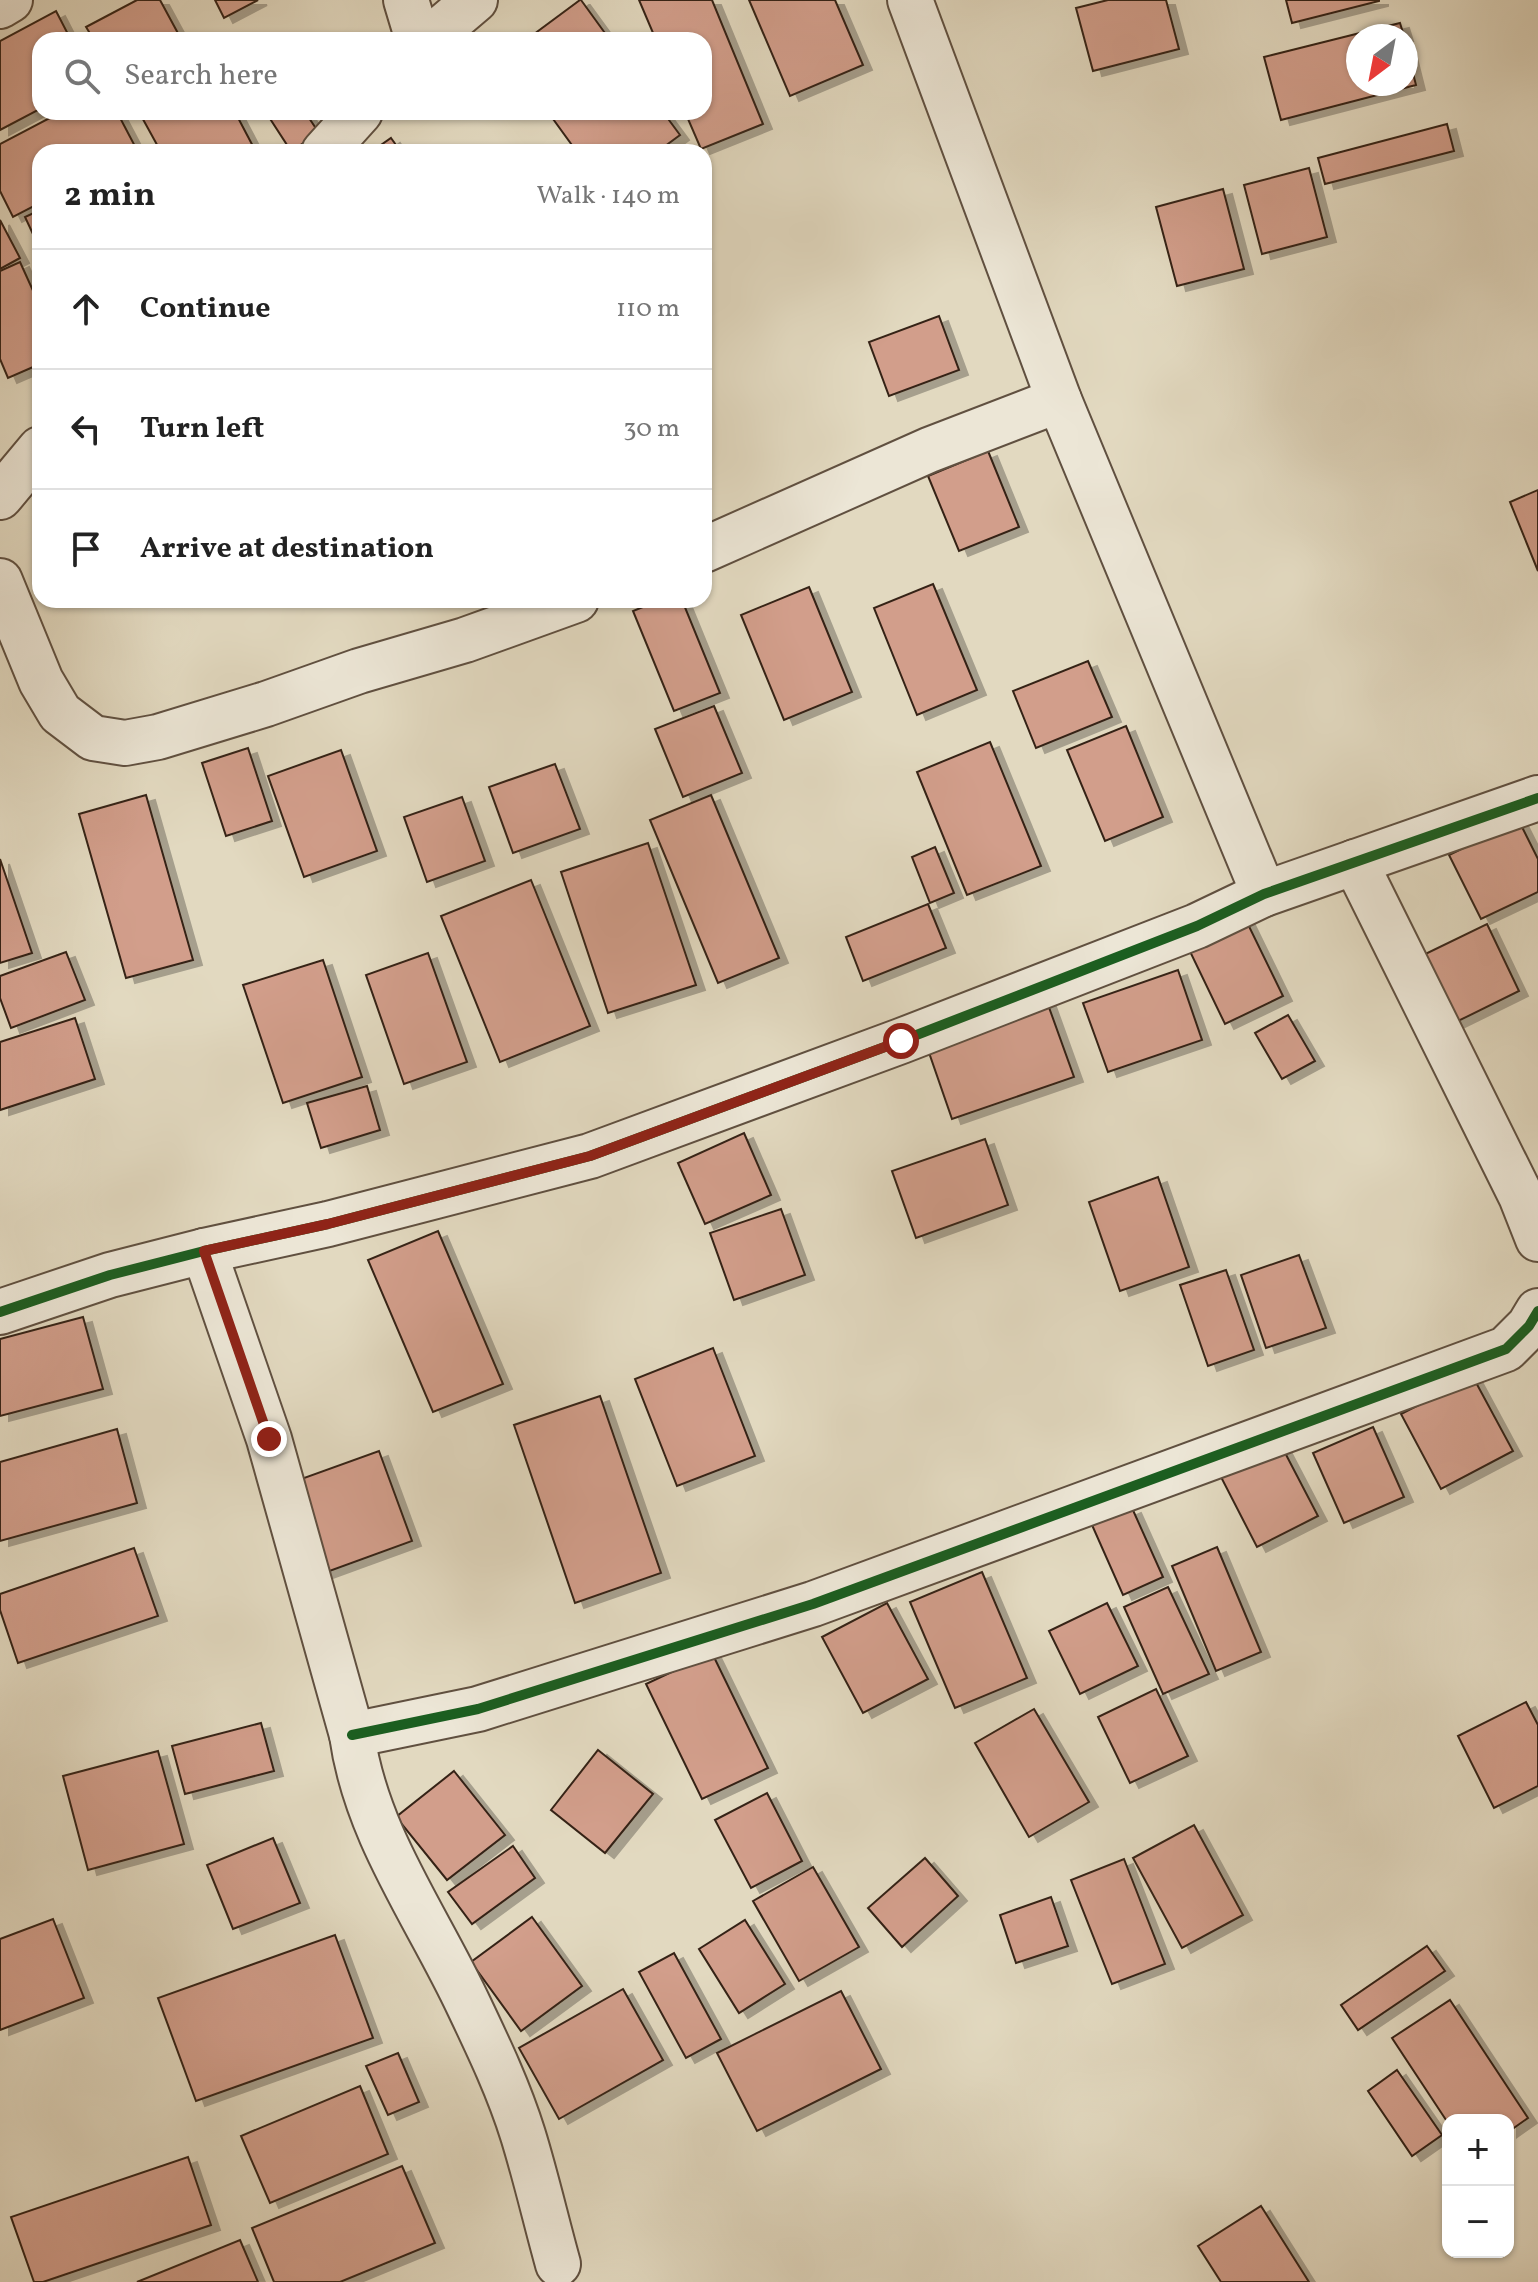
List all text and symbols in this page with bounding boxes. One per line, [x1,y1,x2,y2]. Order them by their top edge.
north arrow [1346,24,1418,96]
search box [32,32,712,120]
icon: search [60,54,104,98]
text: Search here [124,55,278,97]
text: 2 min [64,173,156,220]
text: Walk · 140 m [536,178,680,214]
icon: ahead [64,287,108,331]
text: Continue [140,288,271,330]
text: 110 m [616,291,680,327]
icon: left [64,407,108,451]
text: Turn left [140,408,264,450]
text: 30 m [623,411,680,447]
icon: arrive [64,527,108,571]
text: Arrive at destination [140,528,434,570]
route start [883,1023,919,1059]
route end [251,1421,287,1457]
map controls [1442,2114,1514,2258]
button: + [1442,2114,1514,2186]
button: − [1442,2186,1514,2258]

